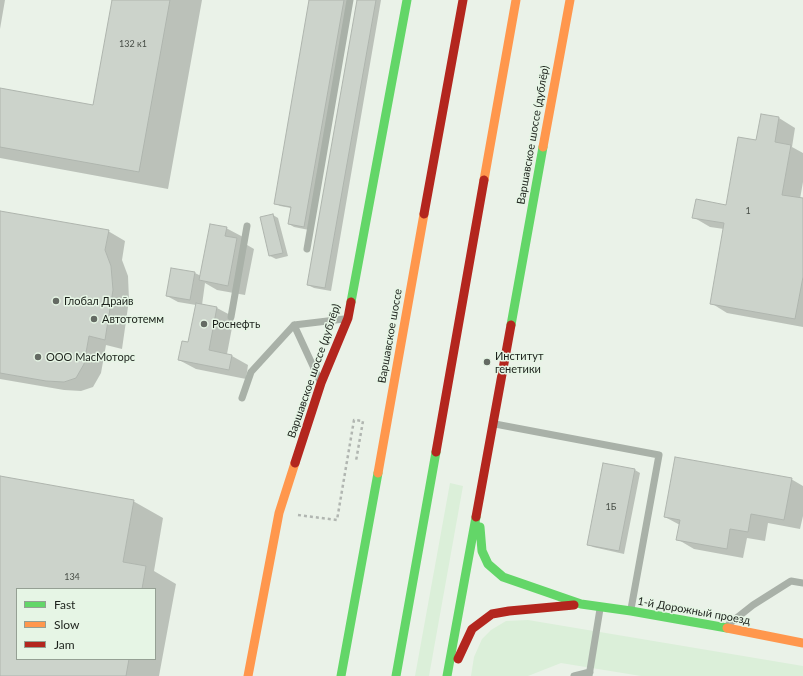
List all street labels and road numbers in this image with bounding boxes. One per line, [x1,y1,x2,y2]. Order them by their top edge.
street label: Варшавское шоссе (дублёр) [514,64,552,206]
street label: Варшавское шоссе [375,288,405,384]
street label: Варшавское шоссе (дублёр) [285,302,343,440]
street label: 1-й Дорожный проезд [637,595,751,627]

